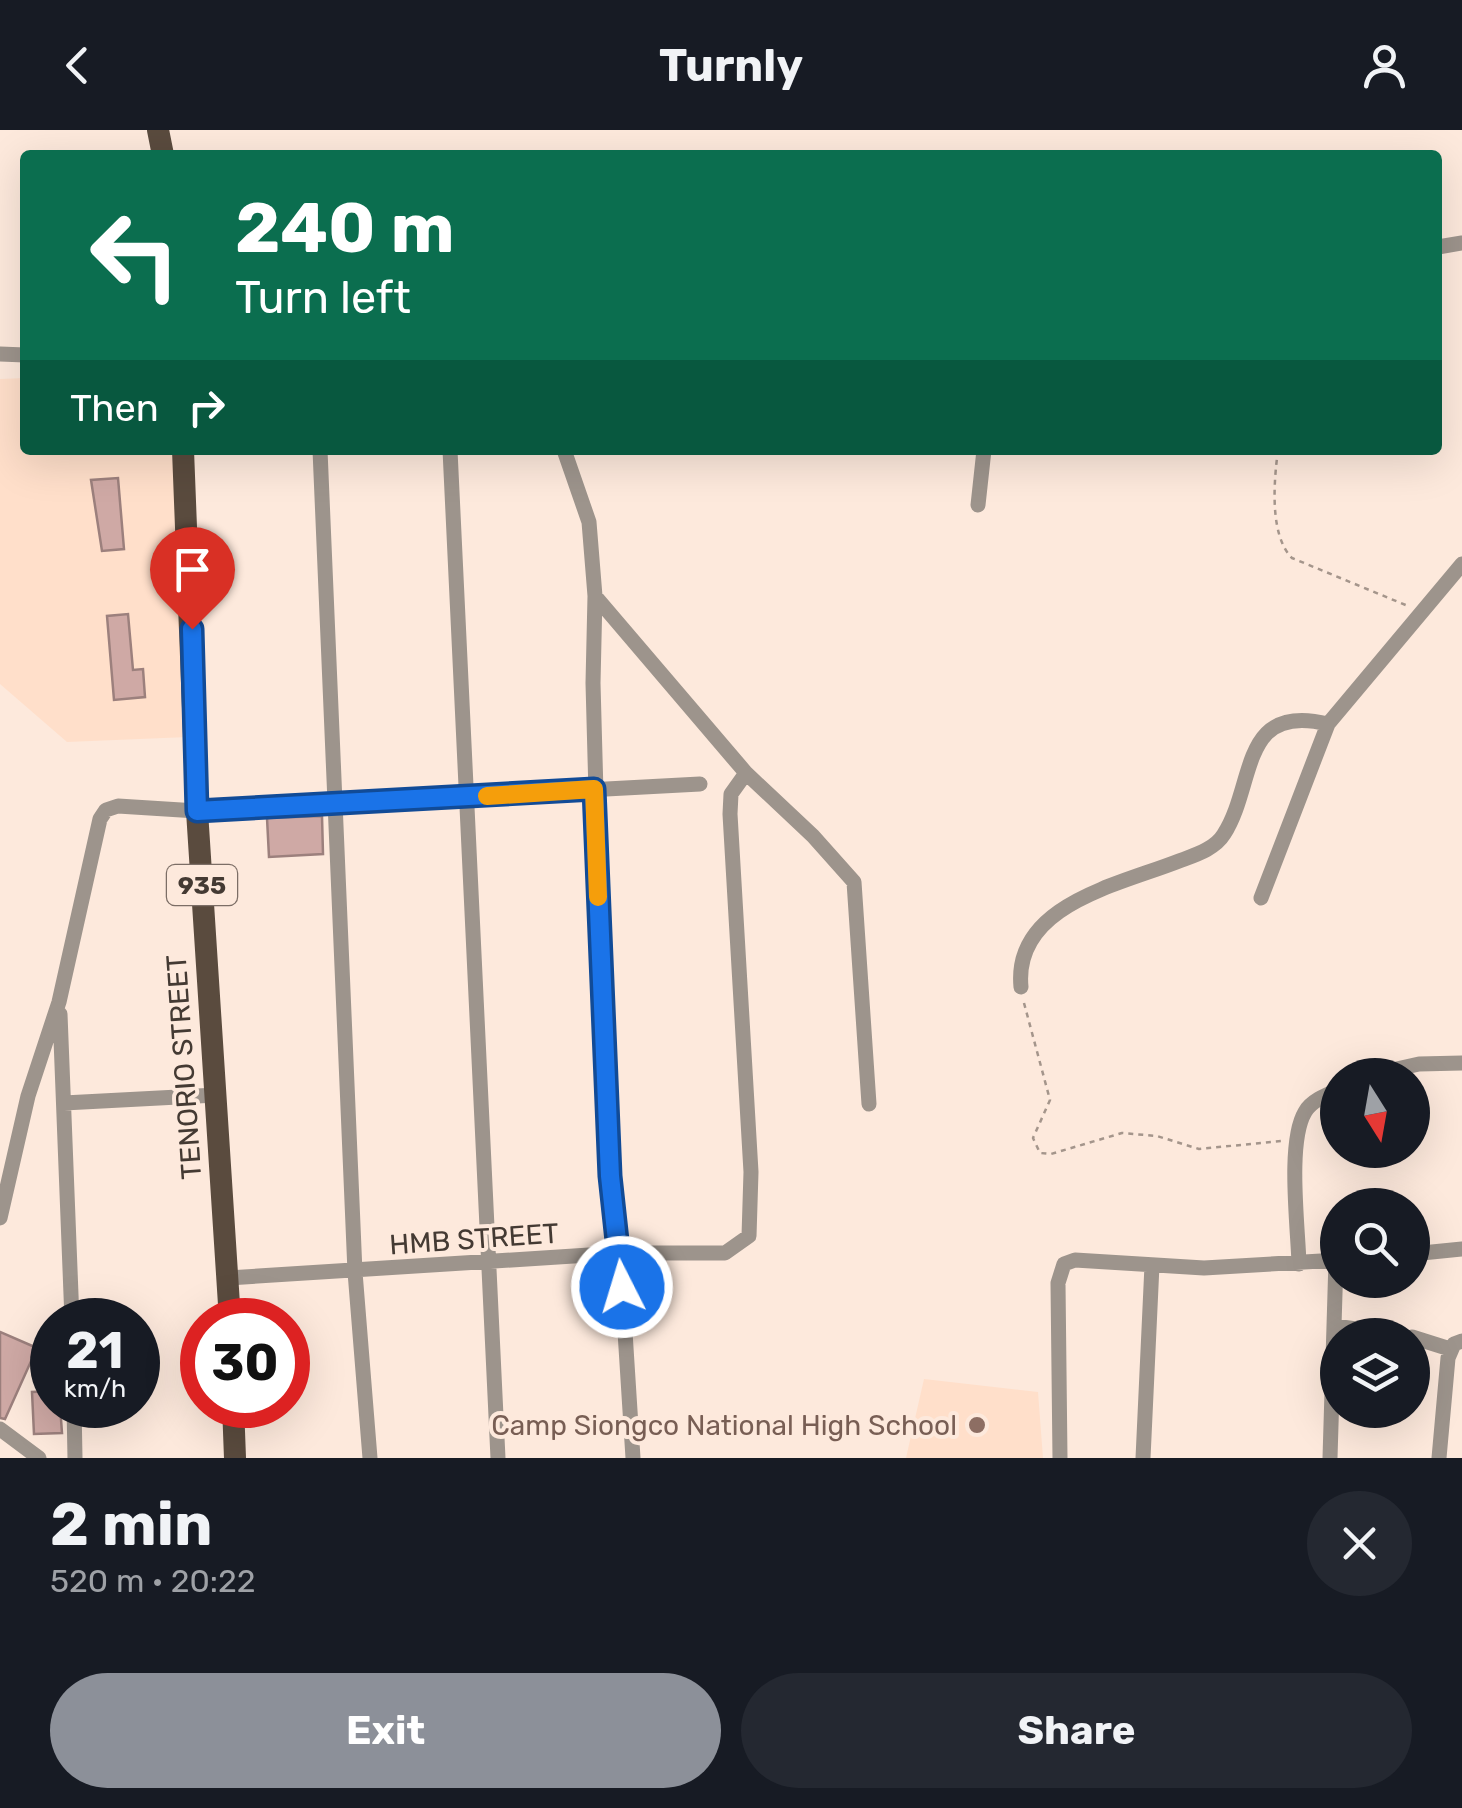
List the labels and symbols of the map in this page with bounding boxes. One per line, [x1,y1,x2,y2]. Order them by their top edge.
pin [150,527,235,630]
road number: 935 [167,865,237,905]
street label: TENORIO STREET [160,953,208,1181]
north arrow [1320,1058,1430,1168]
street label: HMB STREET [388,1217,560,1261]
position arrow [570,1235,674,1339]
speed limit sign: 30 [180,1298,310,1428]
place label: Camp Siongco National High School [491,1409,957,1442]
marker: Camp Siongco National High School [966,1414,988,1436]

